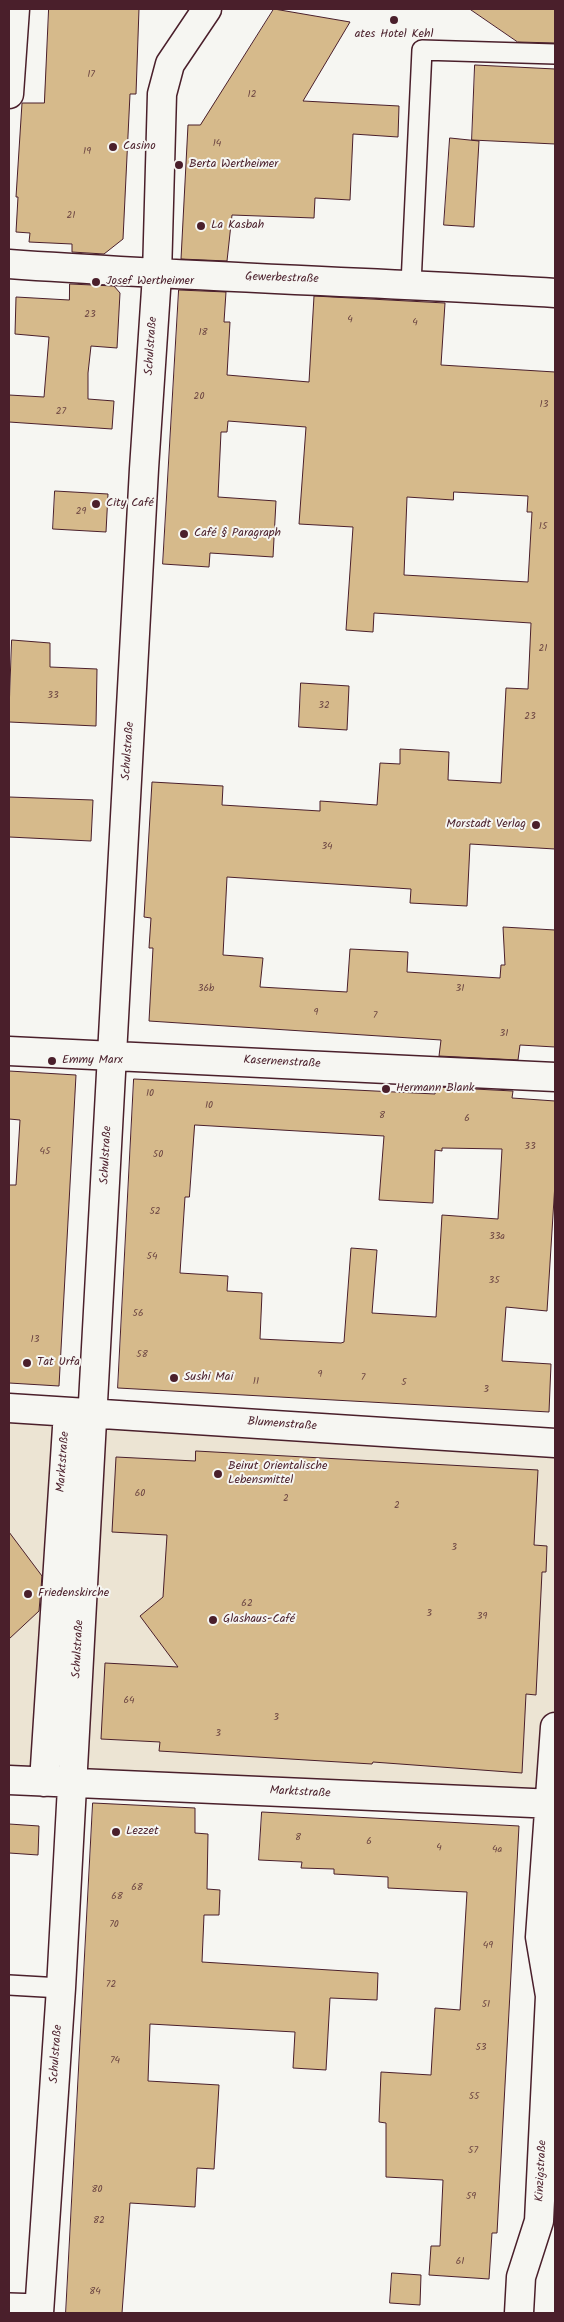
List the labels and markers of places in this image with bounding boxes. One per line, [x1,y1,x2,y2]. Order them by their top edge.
marker: ates Hotel Kehl [388,14,400,26]
place label: ates Hotel Kehl [355,28,433,42]
place label: Casino [123,140,156,154]
marker: Casino [107,141,119,153]
place label: Berta Wertheimer [189,158,278,172]
marker: Berta Wertheimer [173,159,185,171]
place label: La Kasbah [211,219,264,233]
marker: La Kasbah [195,220,207,232]
place label: Josef Wertheimer [106,275,194,289]
marker: Josef Wertheimer [90,276,102,288]
place label: City Café [106,497,154,511]
marker: City Café [90,498,102,510]
place label: Café § Paragraph [194,527,281,541]
marker: Café § Paragraph [178,528,190,540]
place label: Morstadt Verlag [446,818,526,832]
marker: Morstadt Verlag [530,819,542,831]
place label: Emmy Marx [62,1054,123,1068]
marker: Emmy Marx [46,1055,58,1067]
place label: Hermann Blank [396,1082,474,1096]
marker: Hermann Blank [380,1083,392,1095]
place label: Tat Urfa [37,1356,80,1370]
marker: Tat Urfa [21,1357,33,1369]
place label: Sushi Mai [184,1371,233,1385]
marker: Sushi Mai [168,1372,180,1384]
place label: Beirut Orientalische Lebensmittel [228,1460,327,1488]
marker: Beirut Orientalische Lebensmittel [212,1468,224,1480]
place label: Friedenskirche [38,1587,109,1601]
marker: Friedenskirche [22,1588,34,1600]
place label: Glashaus-Café [223,1613,295,1627]
marker: Glashaus-Café [207,1614,219,1626]
place label: Lezzet [126,1825,159,1839]
marker: Lezzet [110,1826,122,1838]

